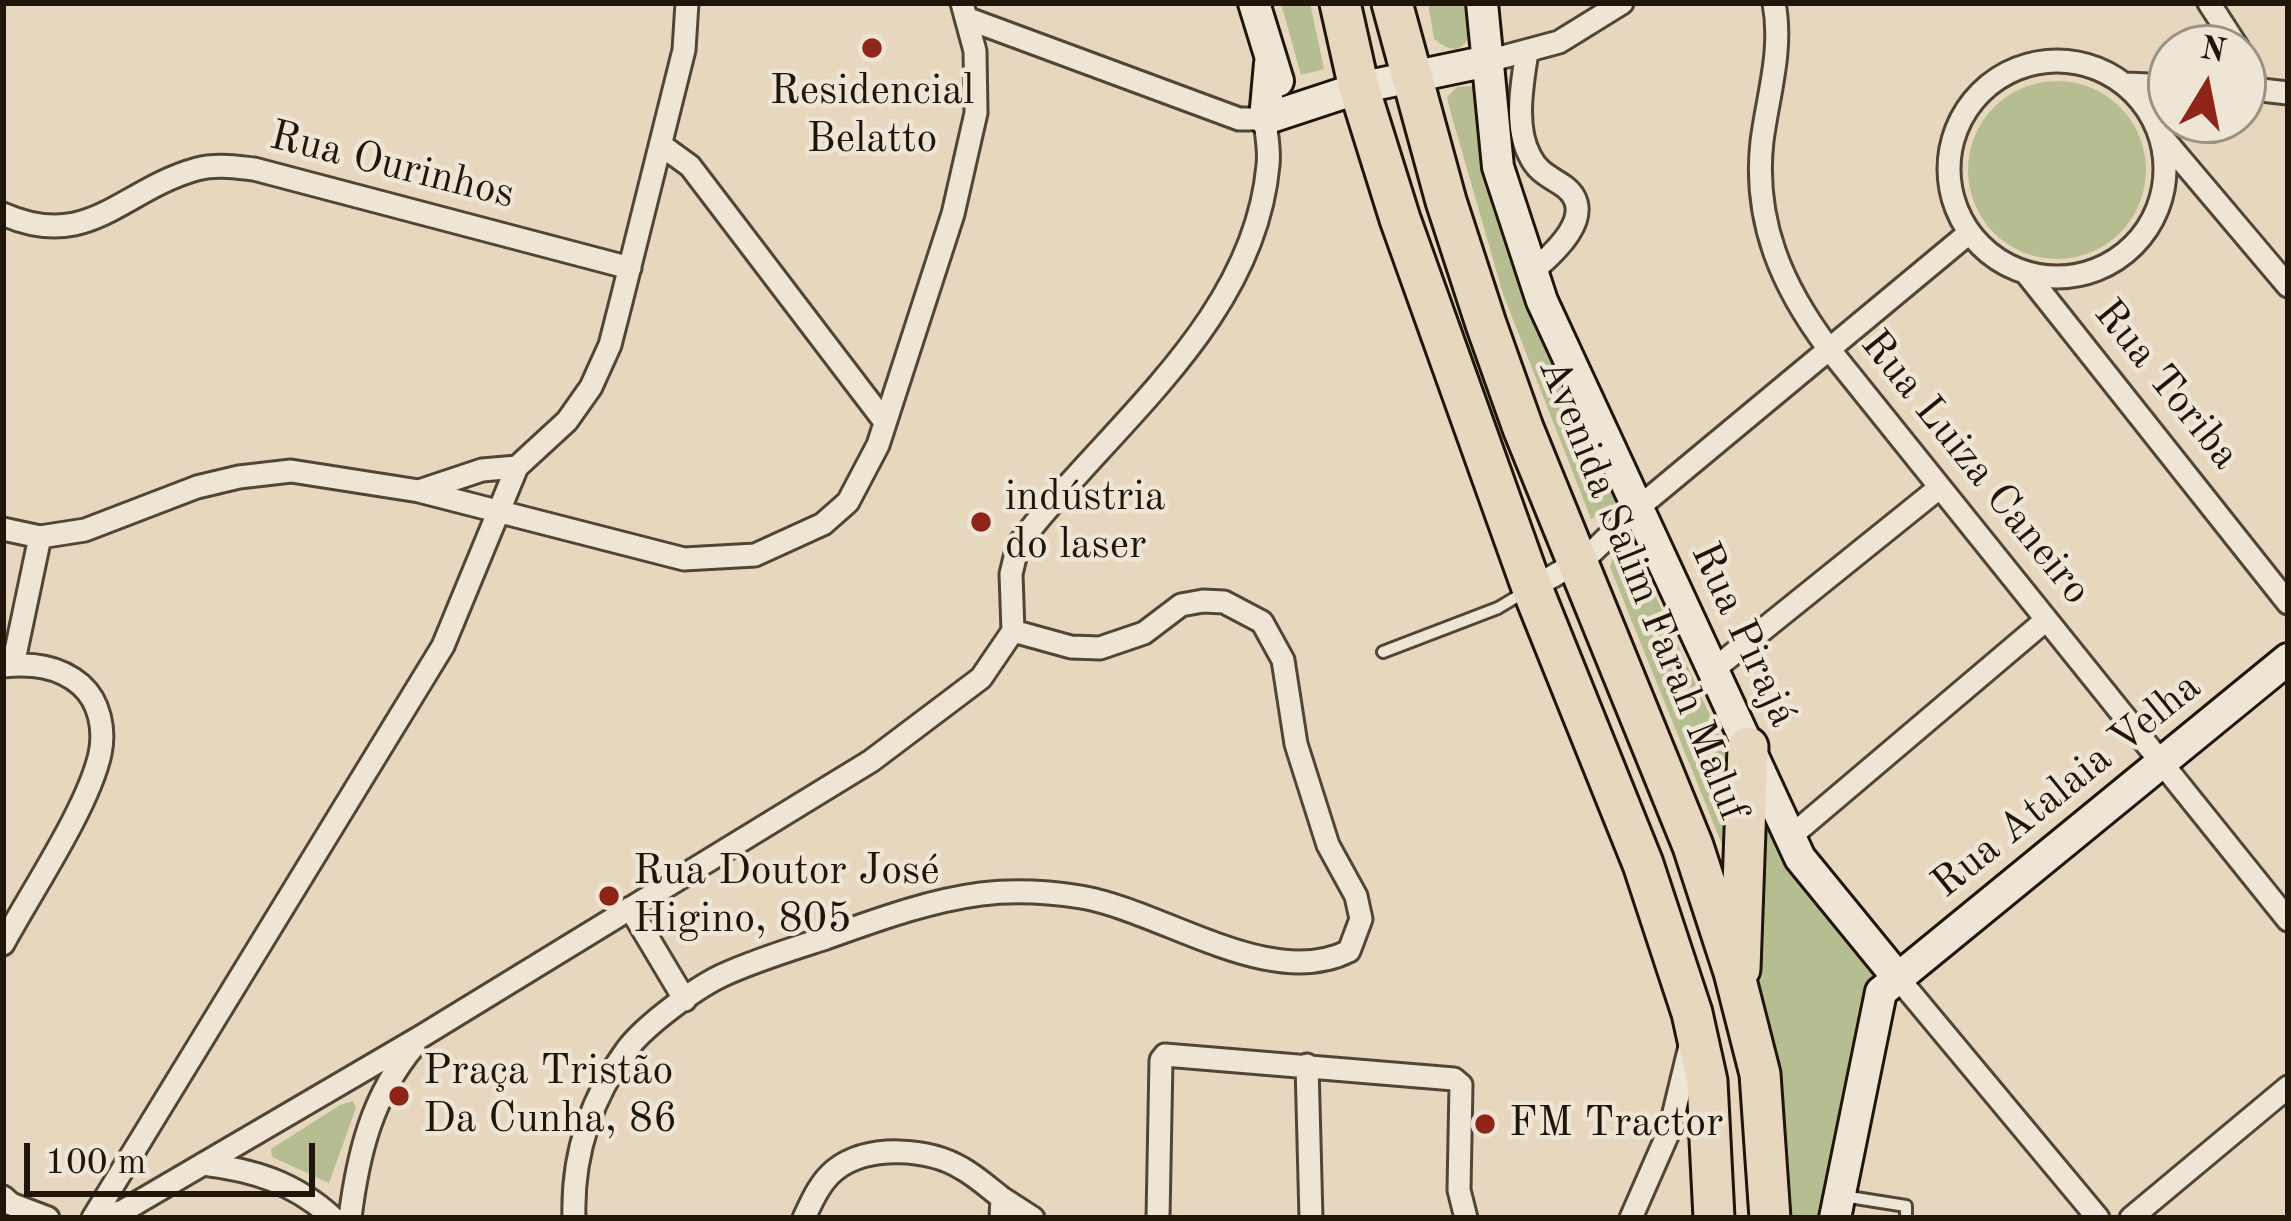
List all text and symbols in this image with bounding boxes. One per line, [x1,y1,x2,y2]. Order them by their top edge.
north arrow [2147,24,2267,144]
text: N [2198,33,2228,69]
marker: Residencial Belatto [859,35,885,61]
place label: Residencial Belatto [770,67,974,166]
street label: Rua Ourinhos [265,111,519,221]
street label: Rua Toriba [2082,290,2250,480]
street label: Rua Luiza Caneiro [1849,321,2101,615]
street label: Avenida Salim Farah Maluf [1526,351,1758,829]
place label: indústria do laser [1005,473,1166,572]
marker: indústria do laser [968,509,994,535]
street label: Rua Pirajá [1679,535,1807,735]
street label: Rua Atalaia Velha [1922,662,2212,910]
place label: Rua Doutor José Higino, 805 [633,847,940,946]
marker: Rua Doutor José Higino, 805 [596,883,622,909]
place label: Praça Tristão Da Cunha, 86 [423,1047,677,1146]
marker: Praça Tristão Da Cunha, 86 [386,1083,412,1109]
place label: FM Tractor [1509,1099,1723,1149]
marker: FM Tractor [1472,1111,1498,1137]
scale bar [30,1119,321,1193]
text: 100 m [45,1146,146,1182]

